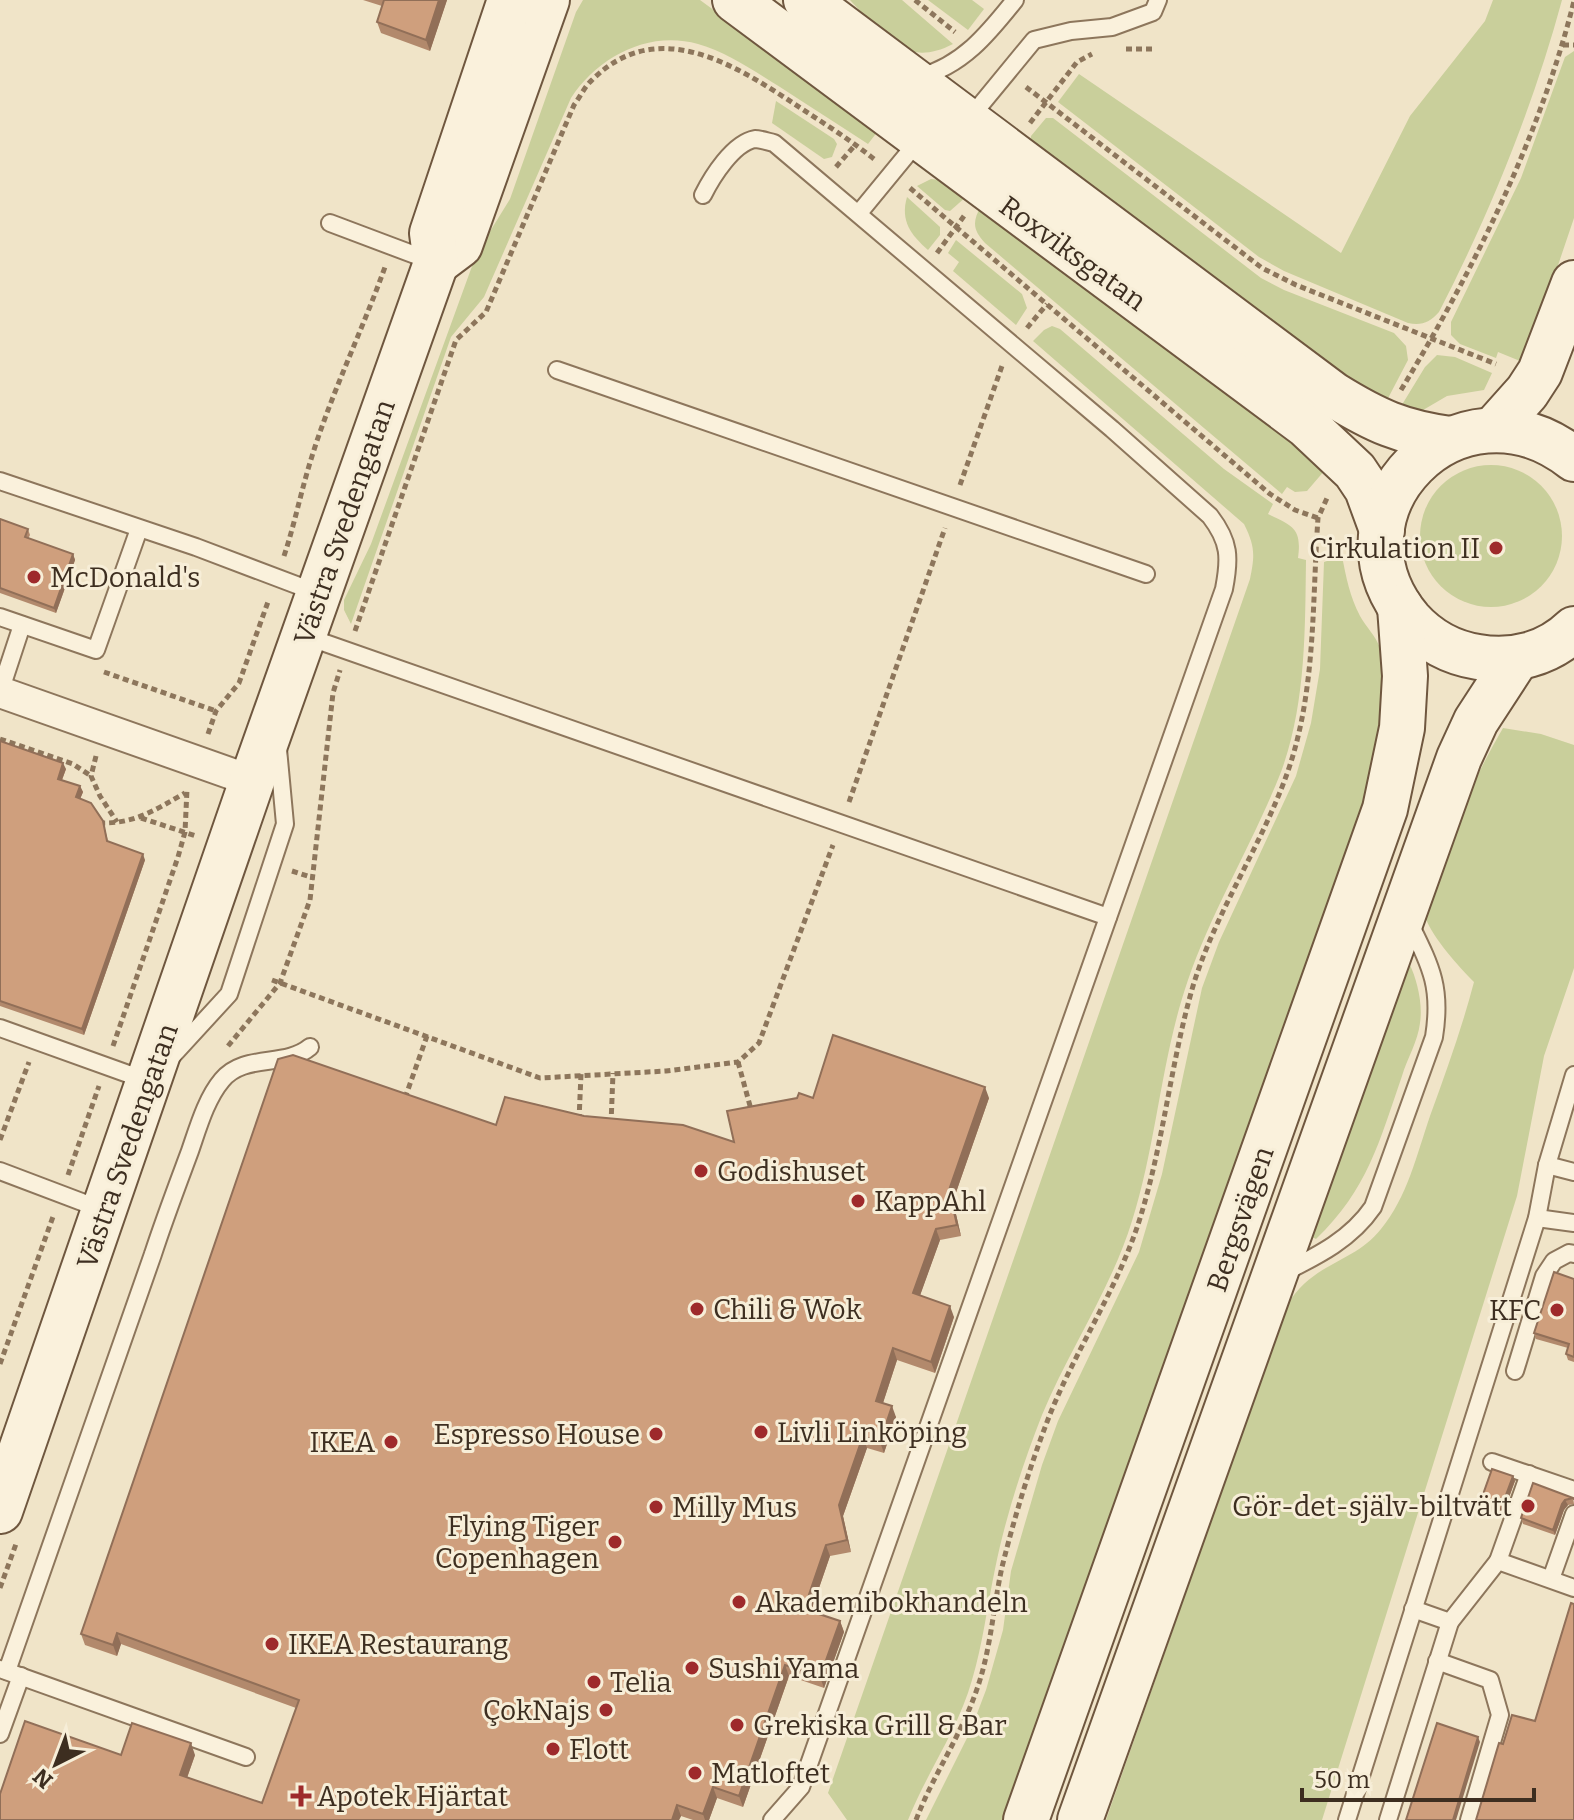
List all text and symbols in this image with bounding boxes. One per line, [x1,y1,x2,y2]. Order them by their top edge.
street label: Roxviksgatan [993,189,1153,318]
street label: Västra Svedengatan [287,395,402,649]
place label: Cirkulation II [1309,532,1480,565]
marker: Cirkulation II [1487,539,1505,557]
place label: McDonald's [50,561,200,594]
marker: McDonald's [25,568,43,586]
street label: Västra Svedengatan [70,1019,185,1273]
street label: Bergsvägen [1200,1142,1281,1296]
place label: Godishuset [717,1155,866,1188]
marker: Godishuset [692,1162,710,1180]
place label: KappAhl [874,1185,986,1218]
marker: KappAhl [849,1192,867,1210]
place label: Chili & Wok [713,1293,862,1326]
place label: KFC [1489,1294,1541,1327]
marker: Chili & Wok [688,1300,706,1318]
marker: KFC [1548,1301,1566,1319]
place label: Livli Linköping [777,1416,967,1449]
place label: Espresso House [434,1418,640,1451]
marker: Livli Linköping [752,1423,770,1441]
marker: Espresso House [647,1425,665,1443]
place label: IKEA [309,1426,375,1459]
marker: IKEA [382,1433,400,1451]
place label: Gör-det-själv-biltvätt [1232,1490,1512,1523]
place label: Milly Mus [672,1491,797,1524]
marker: Gör-det-själv-biltvätt [1519,1497,1537,1515]
marker: Milly Mus [647,1498,665,1516]
place label: Flying Tiger Copenhagen [435,1510,599,1575]
marker: Flying Tiger Copenhagen [606,1533,624,1551]
place label: Akademibokhandeln [755,1586,1028,1619]
marker: Akademibokhandeln [730,1593,748,1611]
place label: IKEA Restaurang [288,1628,508,1661]
marker: IKEA Restaurang [263,1635,281,1653]
place label: Sushi Yama [708,1652,859,1685]
marker: Sushi Yama [683,1659,701,1677]
place label: Telia [610,1666,672,1699]
marker: Telia [585,1673,603,1691]
place label: ÇokNajs [483,1694,590,1727]
marker: ÇokNajs [597,1701,615,1719]
place label: Grekiska Grill & Bar [753,1709,1007,1742]
marker: Grekiska Grill & Bar [728,1716,746,1734]
north arrow [16,1724,96,1804]
place label: Flott [569,1733,629,1766]
marker: Flott [544,1740,562,1758]
scale bar [1302,1752,1534,1802]
place label: Matloftet [711,1757,830,1790]
text: N [28,1763,58,1794]
marker: Matloftet [686,1764,704,1782]
text: 50 m [1314,1766,1370,1794]
place label: Apotek Hjärtat [317,1780,508,1813]
marker: Apotek Hjärtat [292,1787,310,1805]

